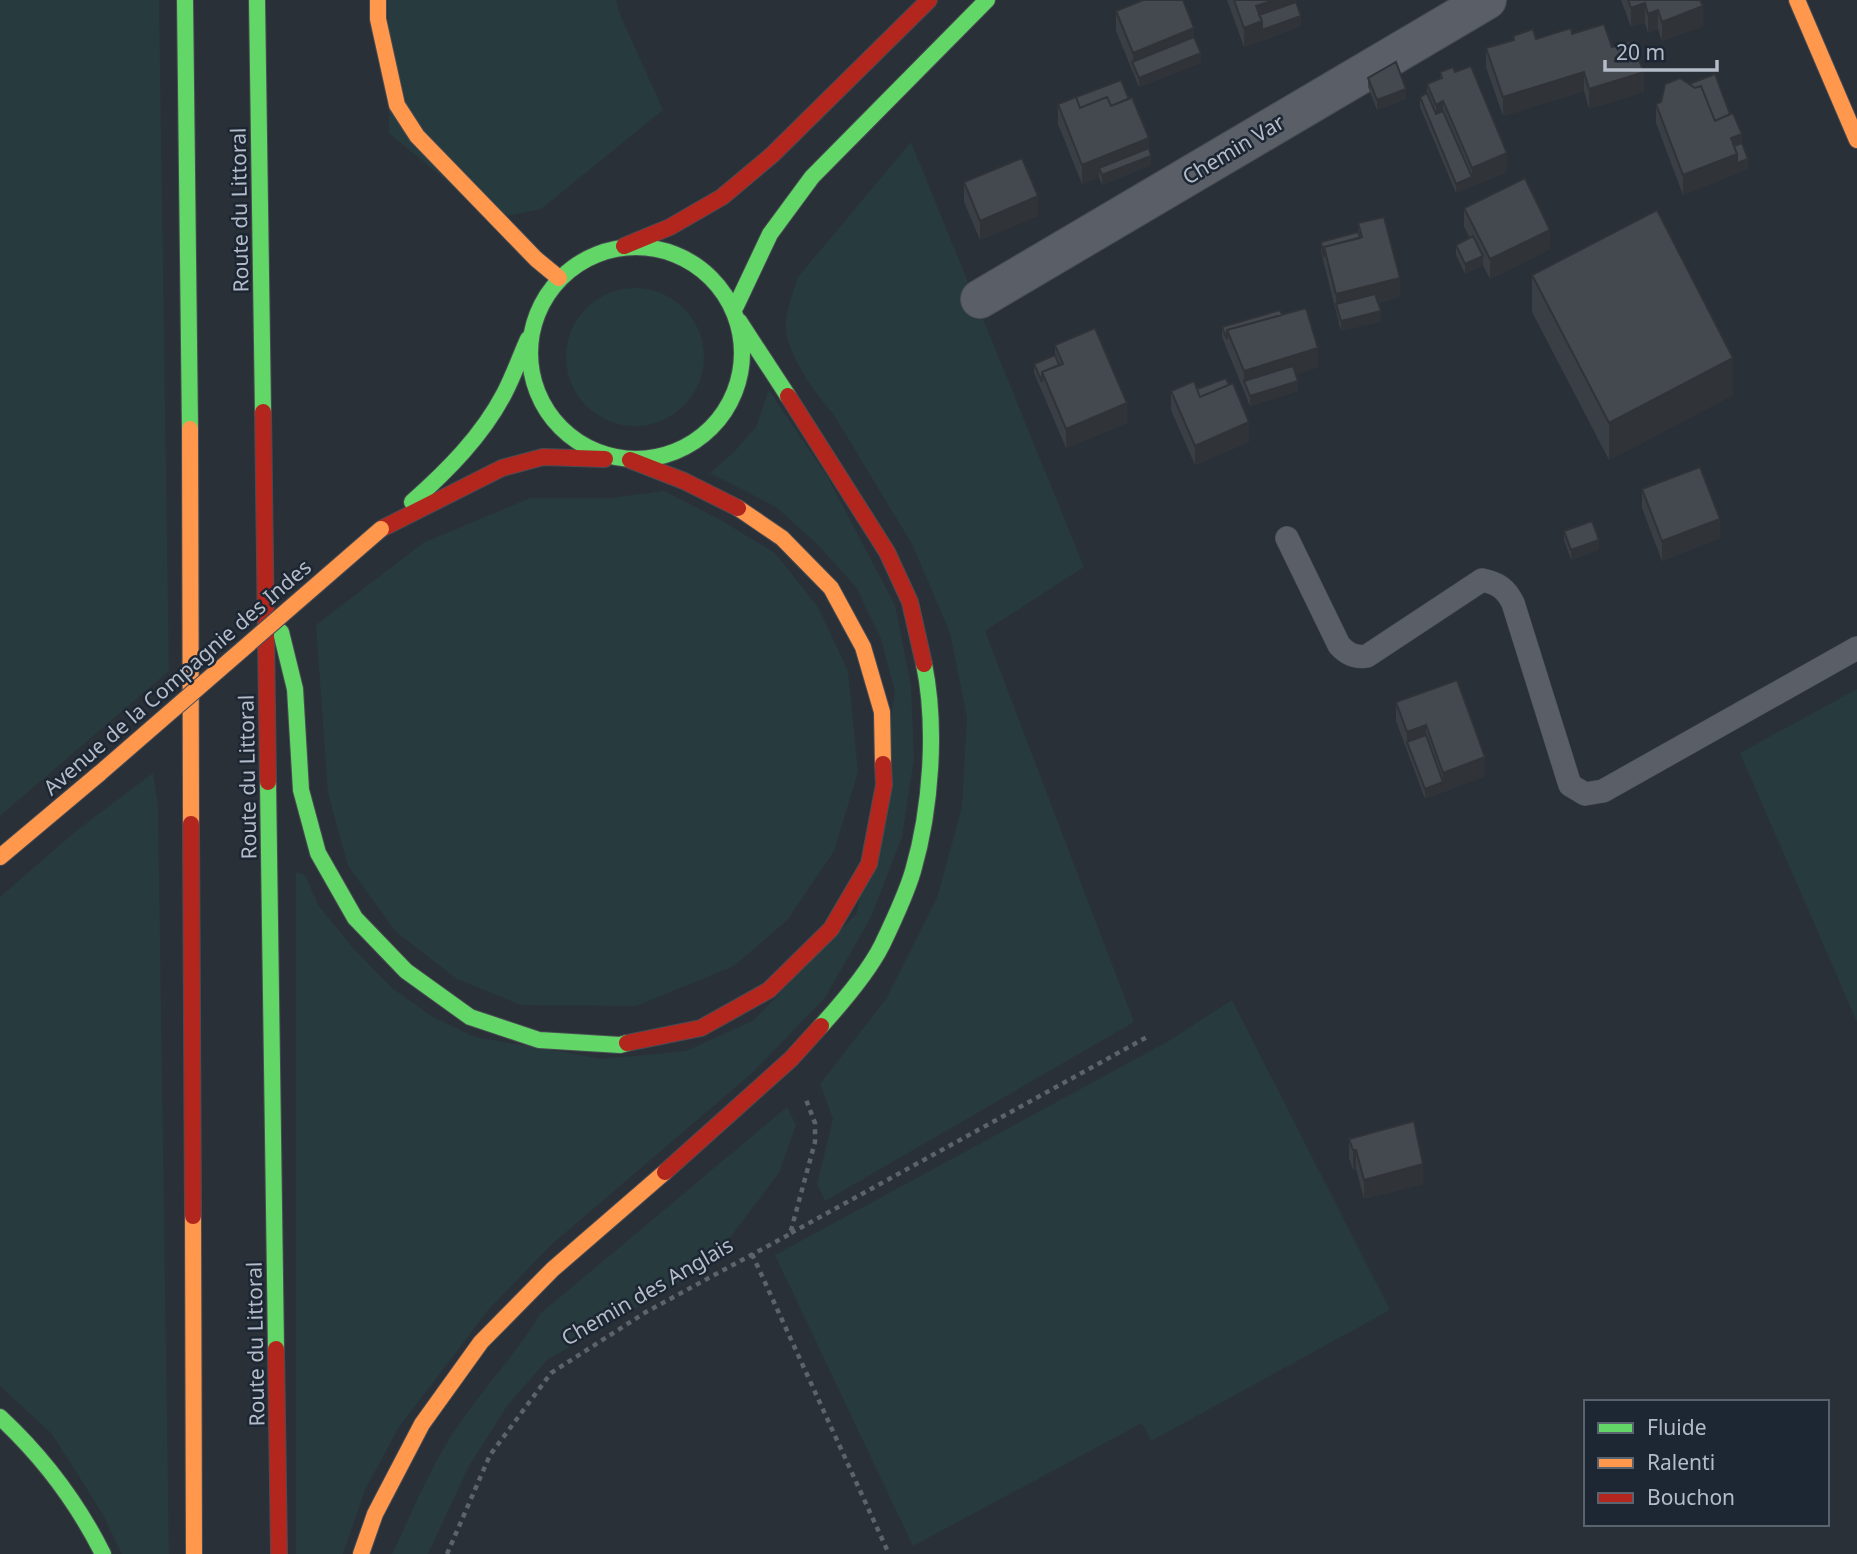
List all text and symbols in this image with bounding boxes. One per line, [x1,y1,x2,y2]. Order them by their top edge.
scale bar [1605,28,1717,72]
text: 20 m [1616,38,1665,66]
street label: Chemin Var [1177,107,1289,190]
street label: Route du Littoral [224,127,254,293]
street label: Avenue de la Compagnie des Indes [37,553,317,801]
street label: Route du Littoral [232,694,262,860]
street label: Chemin des Anglais [556,1230,738,1352]
street label: Route du Littoral [240,1261,270,1427]
legend [1584,1400,1829,1526]
text: Fluide [1647,1413,1706,1441]
text: Ralenti [1647,1448,1715,1476]
text: Bouchon [1647,1483,1735,1511]

